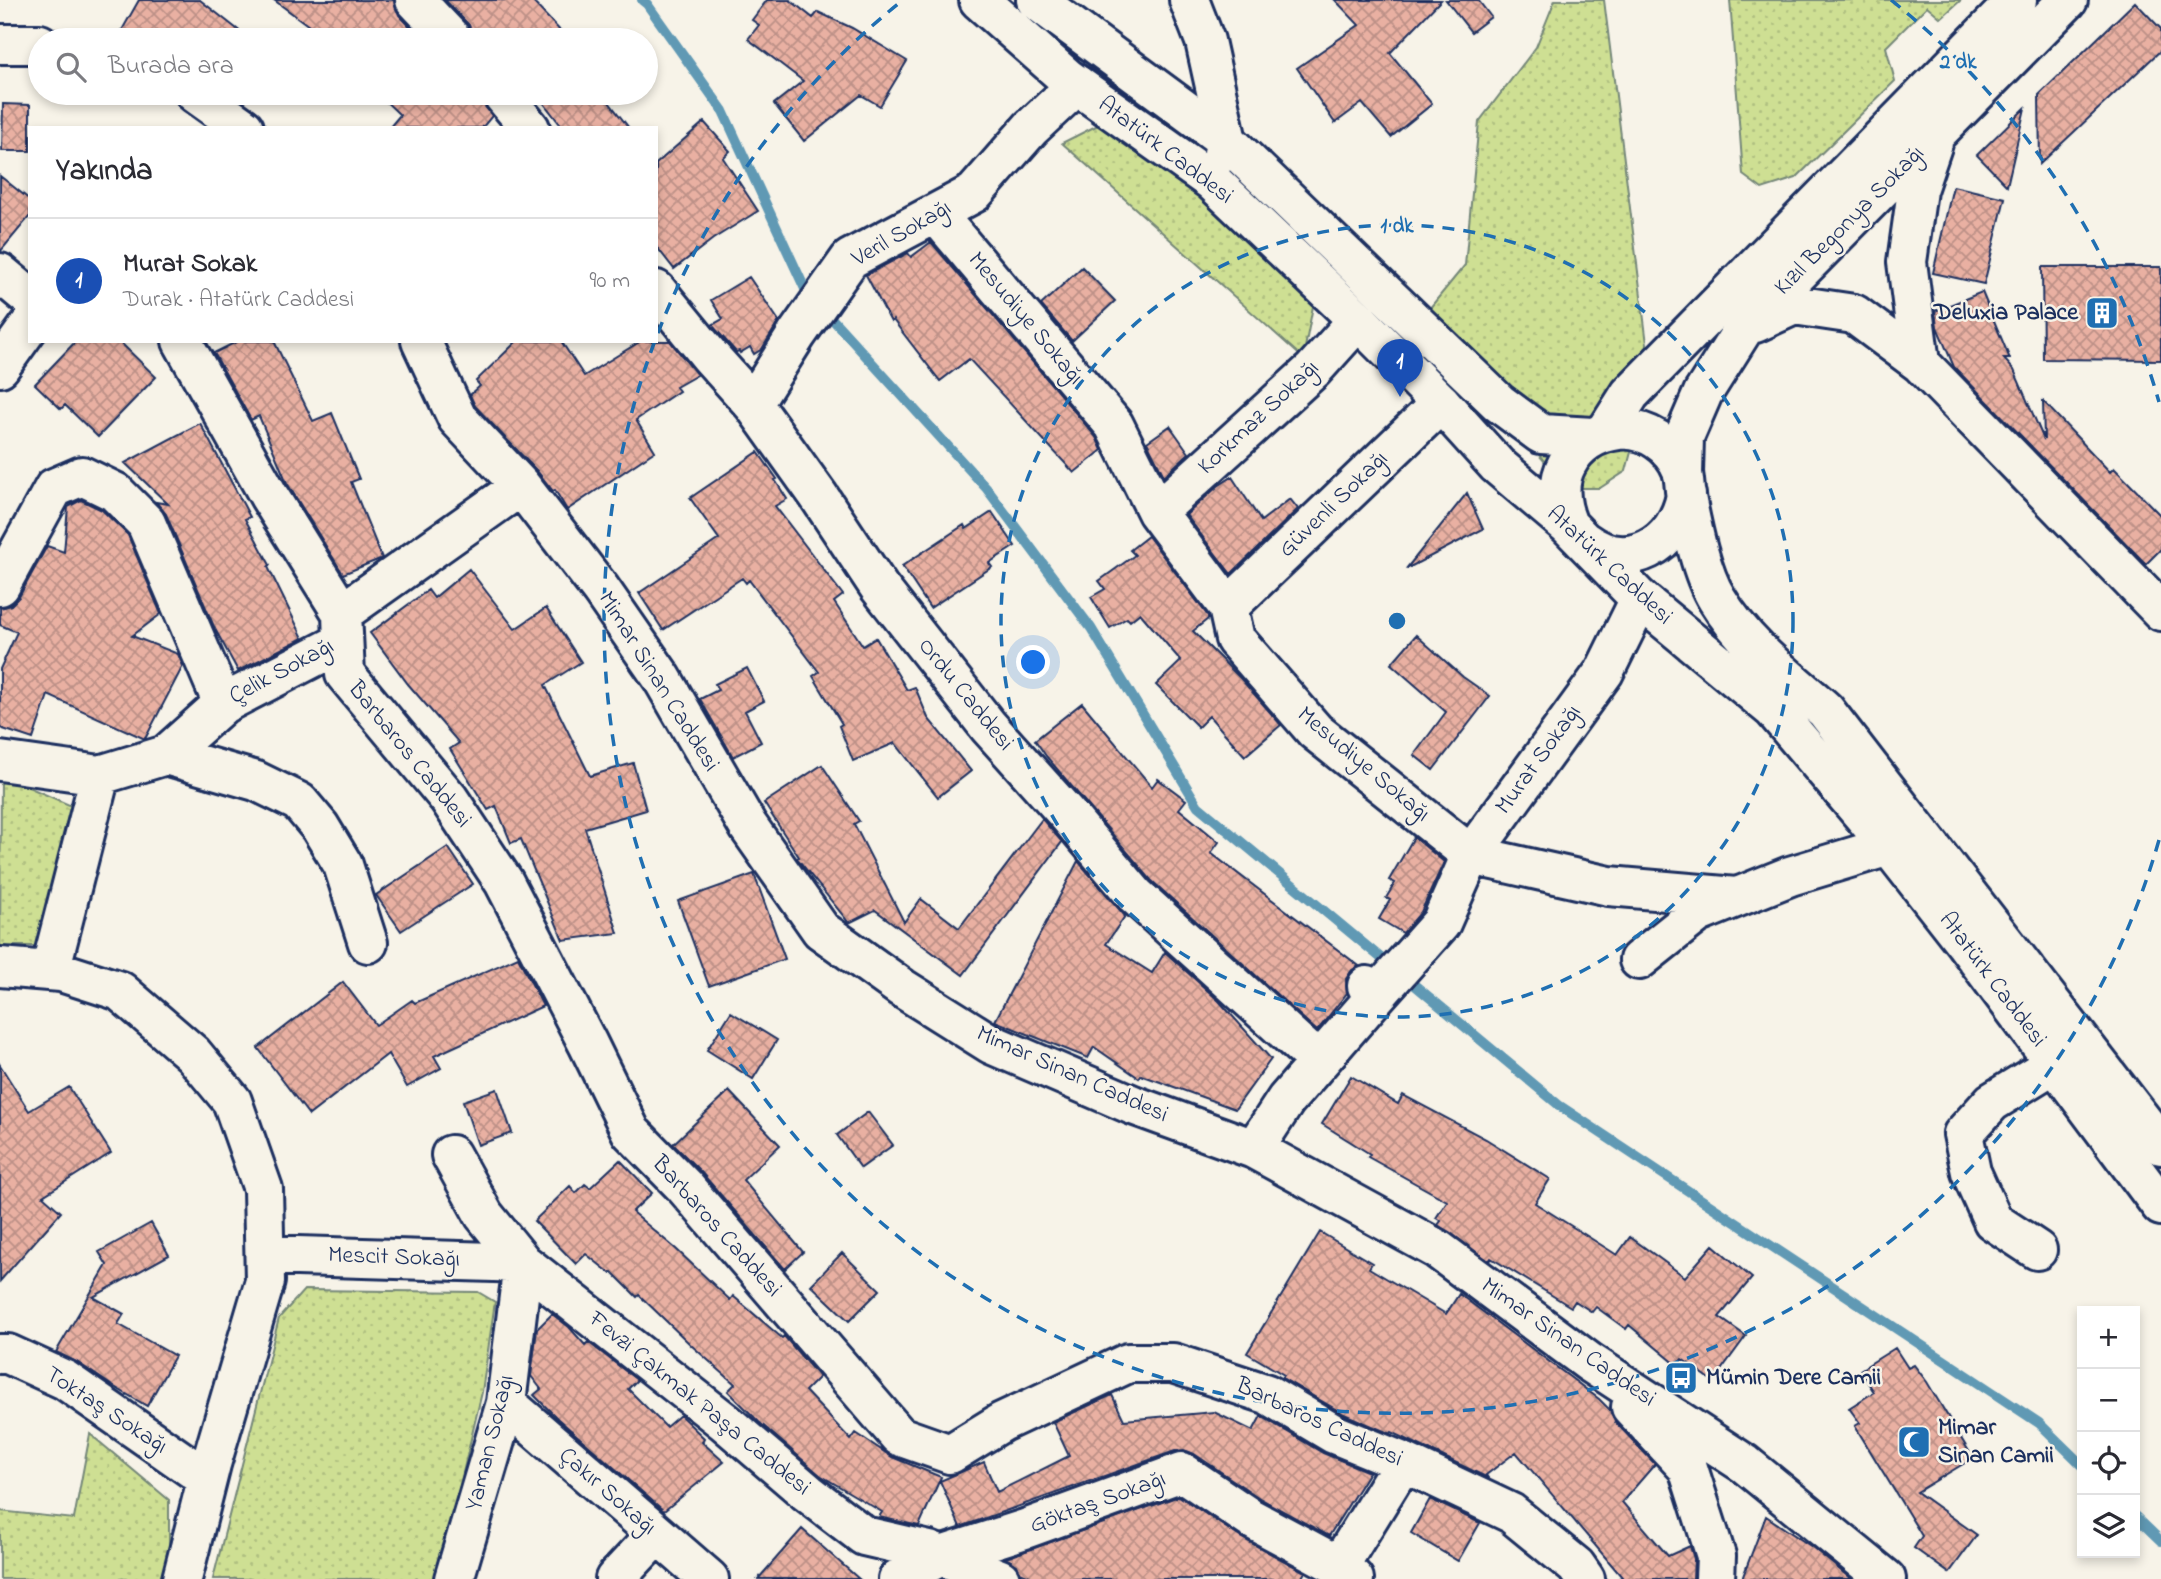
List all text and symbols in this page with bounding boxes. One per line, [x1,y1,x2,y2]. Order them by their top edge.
search box [28,28,658,105]
icon: search [52,48,90,86]
text: Burada ara [108,48,234,86]
text: 2 dk [1939,48,1977,78]
street label: Atatürk Caddesi [1090,88,1240,214]
street label: Kızıl Begonya Sokağı [1767,138,1934,305]
text: Yakında [56,150,152,194]
street label: Veril Sokağı [845,191,958,277]
text: 1 dk [1381,212,1414,242]
street label: Mesudiye Sokağı [958,245,1091,394]
text: Murat Sokak [123,246,257,284]
text: 1 [75,265,83,298]
text: 90 m [590,265,630,298]
text: Durak · Atatürk Caddesi [123,284,354,317]
building icon: Deluxia Palace [2083,294,2121,332]
place label: Deluxia Palace [1933,296,2079,331]
pin: 1 [1377,339,1423,397]
street label: Korkmaz Sokağı [1190,352,1328,484]
street label: Güvenli Sokağı [1271,443,1397,567]
street label: Atatürk Caddesi [1538,498,1680,634]
street label: Mimar Sinan Caddesi [588,585,728,779]
centre of rings [1385,609,1409,633]
street label: Çelik Sokağı [223,630,341,714]
street label: Ordu Caddesi [908,631,1022,759]
your location [1016,645,1050,679]
street label: Barbaros Caddesi [338,673,479,836]
street label: Murat Sokağı [1487,698,1591,822]
street label: Mesudiye Sokağı [1288,699,1437,832]
street label: Atatürk Caddesi [1929,905,2055,1055]
street label: Mimar Sinan Caddesi [970,1017,1174,1133]
street label: Barbaros Caddesi [642,1147,789,1306]
street label: Mescit Sokağı [327,1238,461,1278]
street label: Mimar Sinan Caddesi [1473,1269,1663,1417]
street label: Fevzi Çakmak Paşa Caddesi [579,1302,818,1505]
map controls [2077,1306,2140,1558]
button: + [2077,1306,2140,1369]
street label: Toktaş Sokağı [38,1358,174,1464]
bus stop icon: Mümin Dere Camii [1662,1359,1700,1397]
place label: Mümin Dere Camii [1706,1361,1881,1396]
street label: Barbaros Caddesi [1229,1369,1408,1477]
button: − [2077,1369,2140,1432]
street label: Yaman Sokağı [457,1371,525,1515]
place label: Mimar Sinan Camii [1938,1411,2054,1474]
mosque icon: Mimar Sinan Camii [1895,1423,1933,1461]
button: locate [2077,1432,2140,1495]
street label: Çakır Sokağı [550,1439,664,1545]
street label: Göktaş Sokağı [1025,1462,1171,1544]
button: layers [2077,1495,2140,1558]

